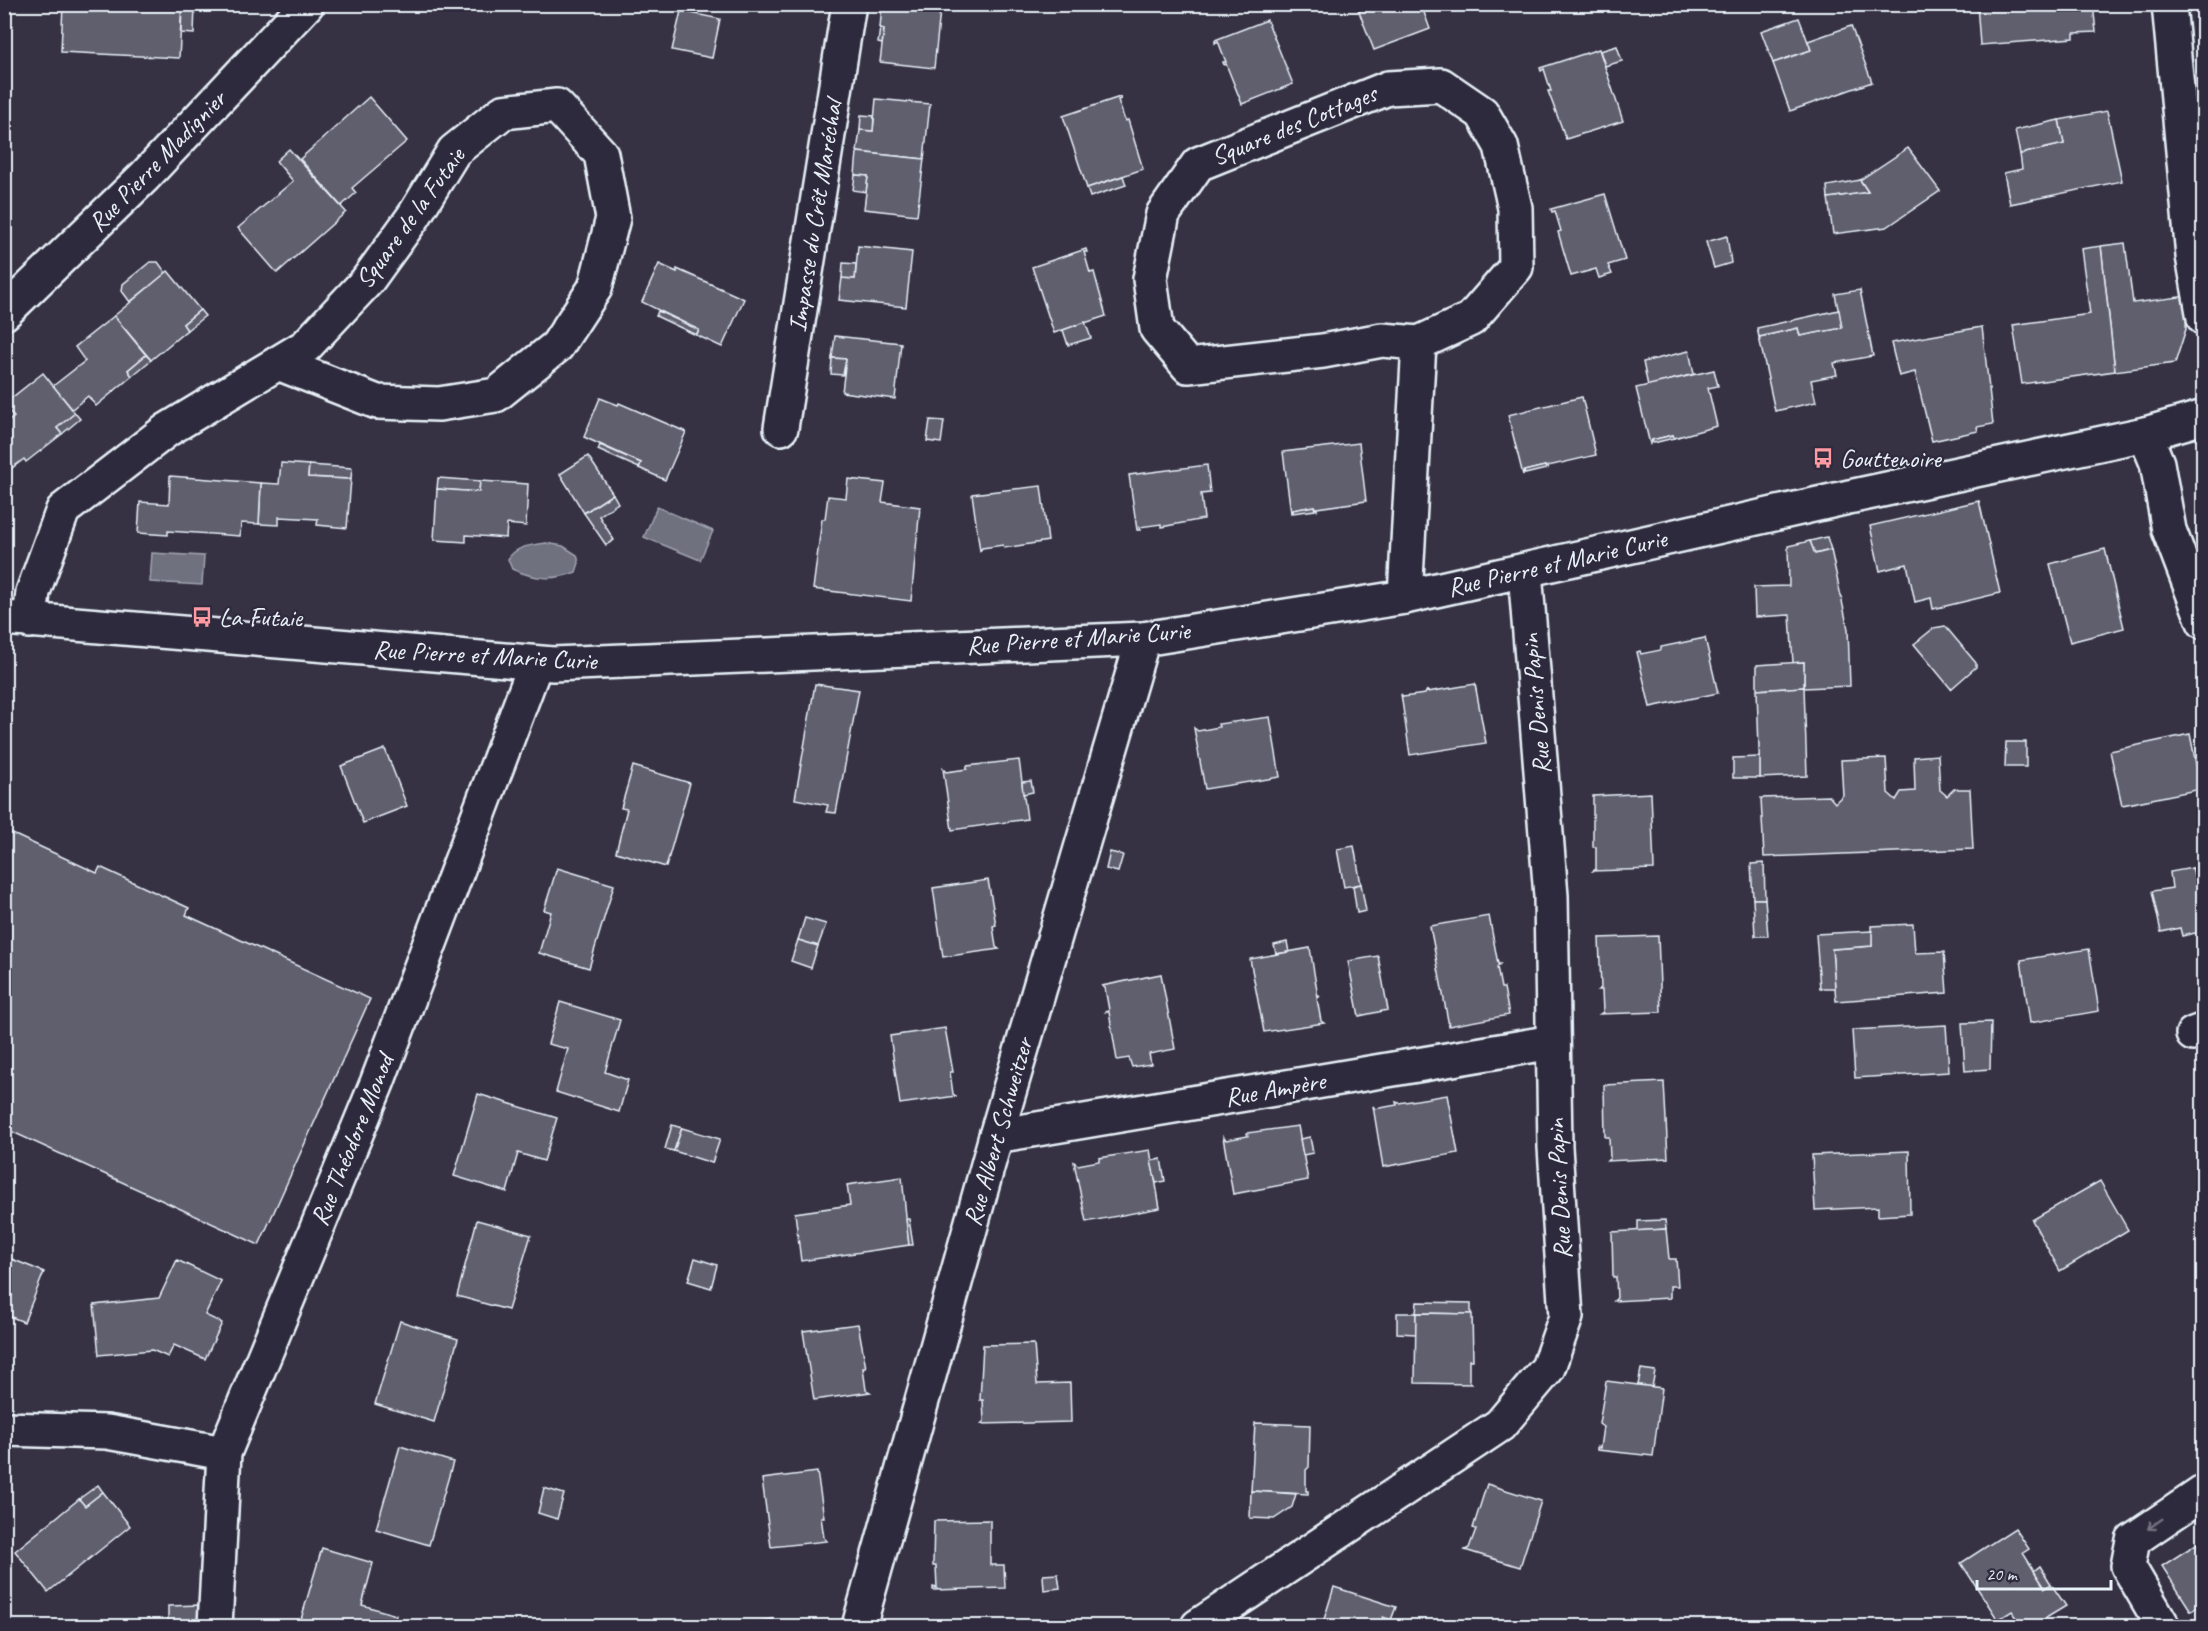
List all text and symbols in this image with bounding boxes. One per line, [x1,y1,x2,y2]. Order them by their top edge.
street label: Square des Cottages [1206,76,1384,173]
street label: Rue Pierre Madignier [81,81,235,239]
street label: Impasse du Crêt Maréchal [780,93,850,334]
street label: Square de la Futaie [348,140,473,295]
place label: Gouttenoire [1840,442,1942,475]
bus stop icon: Gouttenoire [1811,446,1835,470]
street label: Rue Pierre et Marie Curie [1444,521,1671,604]
place label: La Futaie [219,601,304,634]
bus stop icon: La Futaie [190,605,214,629]
street label: Rue Pierre et Marie Curie [965,614,1192,662]
street label: Rue Denis Papin [1513,631,1559,776]
street label: Rue Pierre et Marie Curie [372,633,599,677]
street label: Rue Albert Schweitzer [955,1032,1041,1230]
street label: Rue Théodore Monod [303,1046,403,1230]
street label: Rue Ampère [1222,1064,1330,1114]
street label: Rue Denis Papin [1539,1117,1579,1260]
one-way arrow [2148,1518,2164,1530]
scale bar [1977,1553,2110,1591]
text: 20 m [1986,1563,2019,1585]

